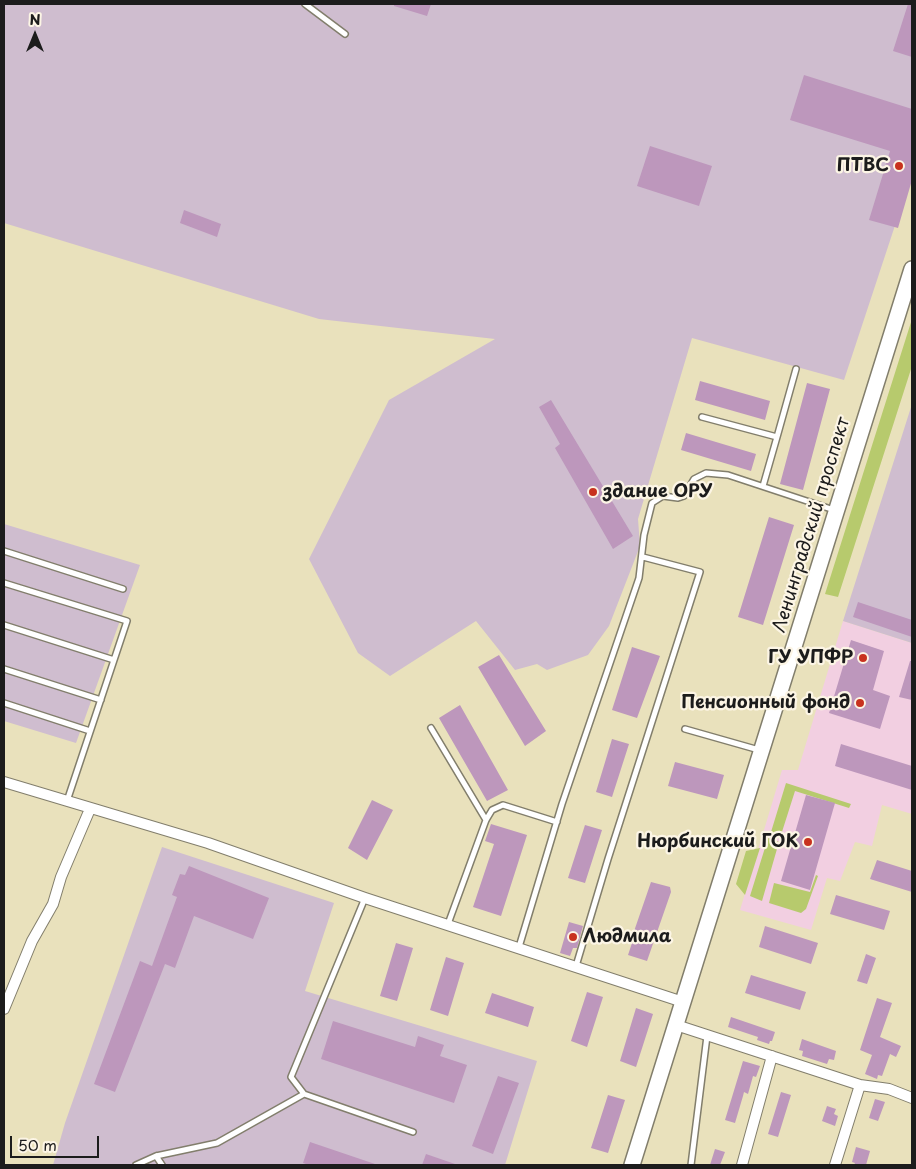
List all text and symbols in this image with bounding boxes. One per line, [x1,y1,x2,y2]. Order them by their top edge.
text: N [29,9,41,30]
north arrow [10,10,60,60]
place label: ПТВС [837,155,889,177]
marker: ПТВС [893,160,905,172]
street label: Ленинградский проспект [769,415,855,635]
place label: здание ОРУ [603,481,712,503]
marker: здание ОРУ [587,486,599,498]
place label: ГУ УПФР [768,647,853,669]
marker: ГУ УПФР [857,652,869,664]
place label: Пенсионный фонд [681,692,850,714]
marker: Пенсионный фонд [854,697,866,709]
place label: Нюрбинский ГОК [637,831,798,853]
marker: Нюрбинский ГОК [802,836,814,848]
place label: Людмила [583,926,671,948]
marker: Людмила [567,931,579,943]
scale bar [12,1126,101,1158]
text: 50 m [18,1133,57,1156]

